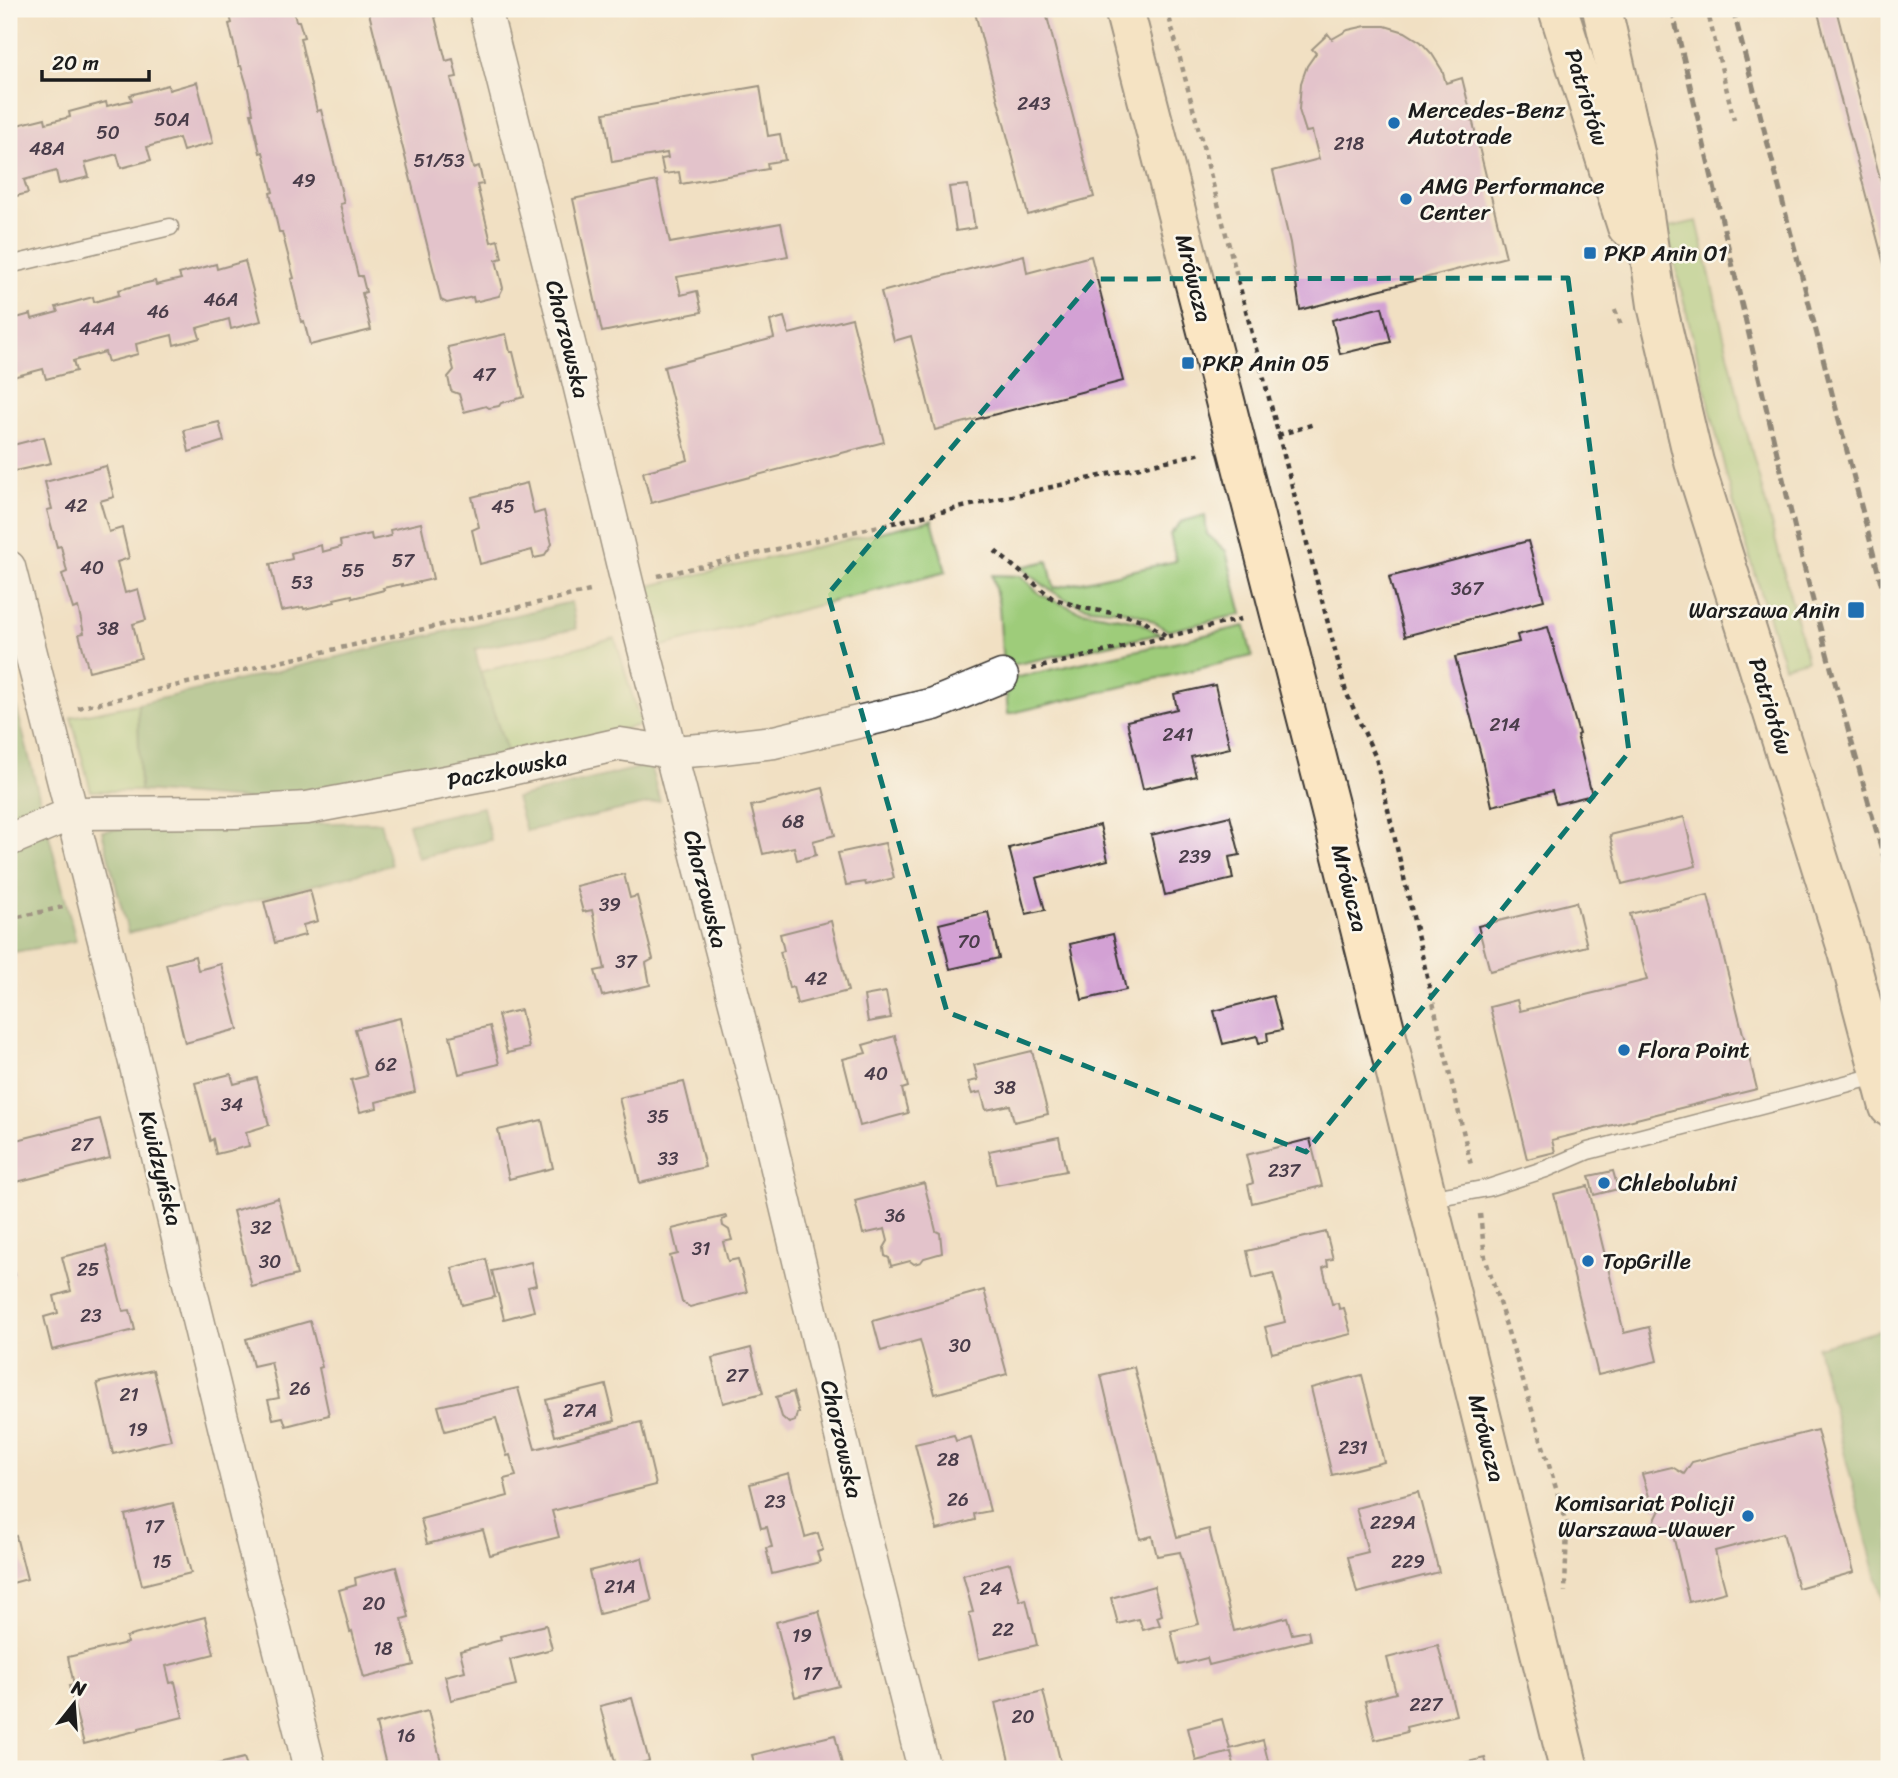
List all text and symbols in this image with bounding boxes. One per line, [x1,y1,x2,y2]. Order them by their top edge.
scale bar [42,38,149,82]
text: 20 m [52,44,99,82]
street label: Patriotów [1552,44,1621,152]
house number: 243 [1017,87,1051,120]
place label: Mercedes-Benz Autotrade [1407,90,1566,157]
house number: 50A [154,103,190,136]
marker: Mercedes-Benz Autotrade [1386,115,1402,131]
house number: 50 [96,116,120,149]
house number: 218 [1334,127,1365,160]
house number: 48A [29,132,65,165]
house number: 51/53 [413,144,465,177]
house number: 49 [292,164,316,197]
place label: AMG Performance Center [1419,166,1605,233]
marker: AMG Performance Center [1398,191,1414,207]
street label: Mrówcza [1163,230,1224,327]
place label: PKP Anin 01 [1604,233,1728,274]
marker: PKP Anin 01 [1582,245,1598,261]
street label: Chorzowska [533,276,602,403]
house number: 46A [203,283,239,316]
house number: 46 [147,295,169,328]
house number: 44A [79,312,115,345]
place label: PKP Anin 05 [1202,343,1330,384]
marker: PKP Anin 05 [1180,355,1196,371]
house number: 47 [473,358,497,391]
house number: 42 [65,489,87,522]
house number: 45 [491,490,515,523]
house number: 57 [392,544,415,577]
house number: 40 [80,551,104,584]
house number: 55 [341,554,365,587]
house number: 53 [291,566,314,599]
house number: 367 [1451,572,1484,605]
place label: Warszawa Anin [1688,590,1840,631]
marker: Warszawa Anin [1846,600,1866,620]
house number: 38 [97,612,119,645]
street label: Patriotów [1736,653,1805,761]
house number: 214 [1490,708,1521,741]
house number: 241 [1163,718,1194,751]
street label: Paczkowska [443,737,571,802]
house number: 68 [782,805,805,838]
street label: Chorzowska [671,826,740,953]
house number: 239 [1178,840,1212,873]
street label: Mrówcza [1319,840,1380,937]
house number: 39 [599,888,621,921]
house number: 70 [958,925,980,958]
house number: 37 [615,945,638,978]
house number: 42 [805,962,827,995]
place label: Flora Point [1638,1030,1750,1071]
marker: Flora Point [1616,1042,1632,1058]
house number: 62 [375,1048,397,1081]
house number: 40 [864,1057,888,1090]
house number: 38 [994,1071,1016,1104]
house number: 34 [221,1088,243,1121]
house number: 35 [647,1100,669,1133]
street label: Kwidzyńska [126,1106,195,1230]
house number: 27 [71,1128,94,1161]
house number: 33 [658,1142,679,1175]
house number: 237 [1268,1154,1301,1187]
place label: Chlebolubni [1618,1163,1737,1204]
marker: Chlebolubni [1596,1175,1612,1191]
house number: 36 [884,1199,906,1232]
house number: 32 [250,1211,272,1244]
house number: 31 [692,1232,710,1265]
place label: TopGrille [1602,1241,1691,1282]
house number: 30 [259,1245,281,1278]
house number: 25 [77,1253,100,1286]
marker: TopGrille [1580,1253,1596,1269]
house number: 23 [80,1299,102,1332]
house number: 30 [949,1329,971,1362]
house number: 27 [726,1359,749,1392]
house number: 26 [289,1372,311,1405]
street label: Chorzowska [808,1376,875,1503]
house number: 21 [119,1378,139,1411]
street label: Mrówcza [1456,1390,1517,1487]
house number: 27A [563,1394,597,1427]
house number: 19 [128,1413,148,1446]
house number: 231 [1338,1431,1368,1464]
house number: 28 [937,1443,960,1476]
house number: 26 [947,1483,969,1516]
place label: Komisariat Policji Warszawa-Wawer [1555,1483,1736,1550]
house number: 23 [764,1485,786,1518]
house number: 229A [1370,1506,1416,1539]
marker: Komisariat Policji Warszawa-Wawer [1740,1508,1756,1524]
house number: 17 [144,1510,165,1543]
house number: 15 [152,1545,172,1578]
house number: 229 [1391,1545,1425,1578]
house number: 21A [604,1570,636,1603]
house number: 24 [980,1572,1003,1605]
house number: 20 [363,1587,385,1620]
house number: 22 [992,1613,1014,1646]
house number: 19 [792,1619,812,1652]
house number: 18 [373,1632,393,1665]
house number: 17 [802,1657,823,1690]
north arrow [38,1670,108,1740]
text: N [67,1670,91,1706]
house number: 227 [1410,1688,1444,1721]
house number: 20 [1012,1700,1034,1733]
house number: 16 [397,1719,415,1752]

